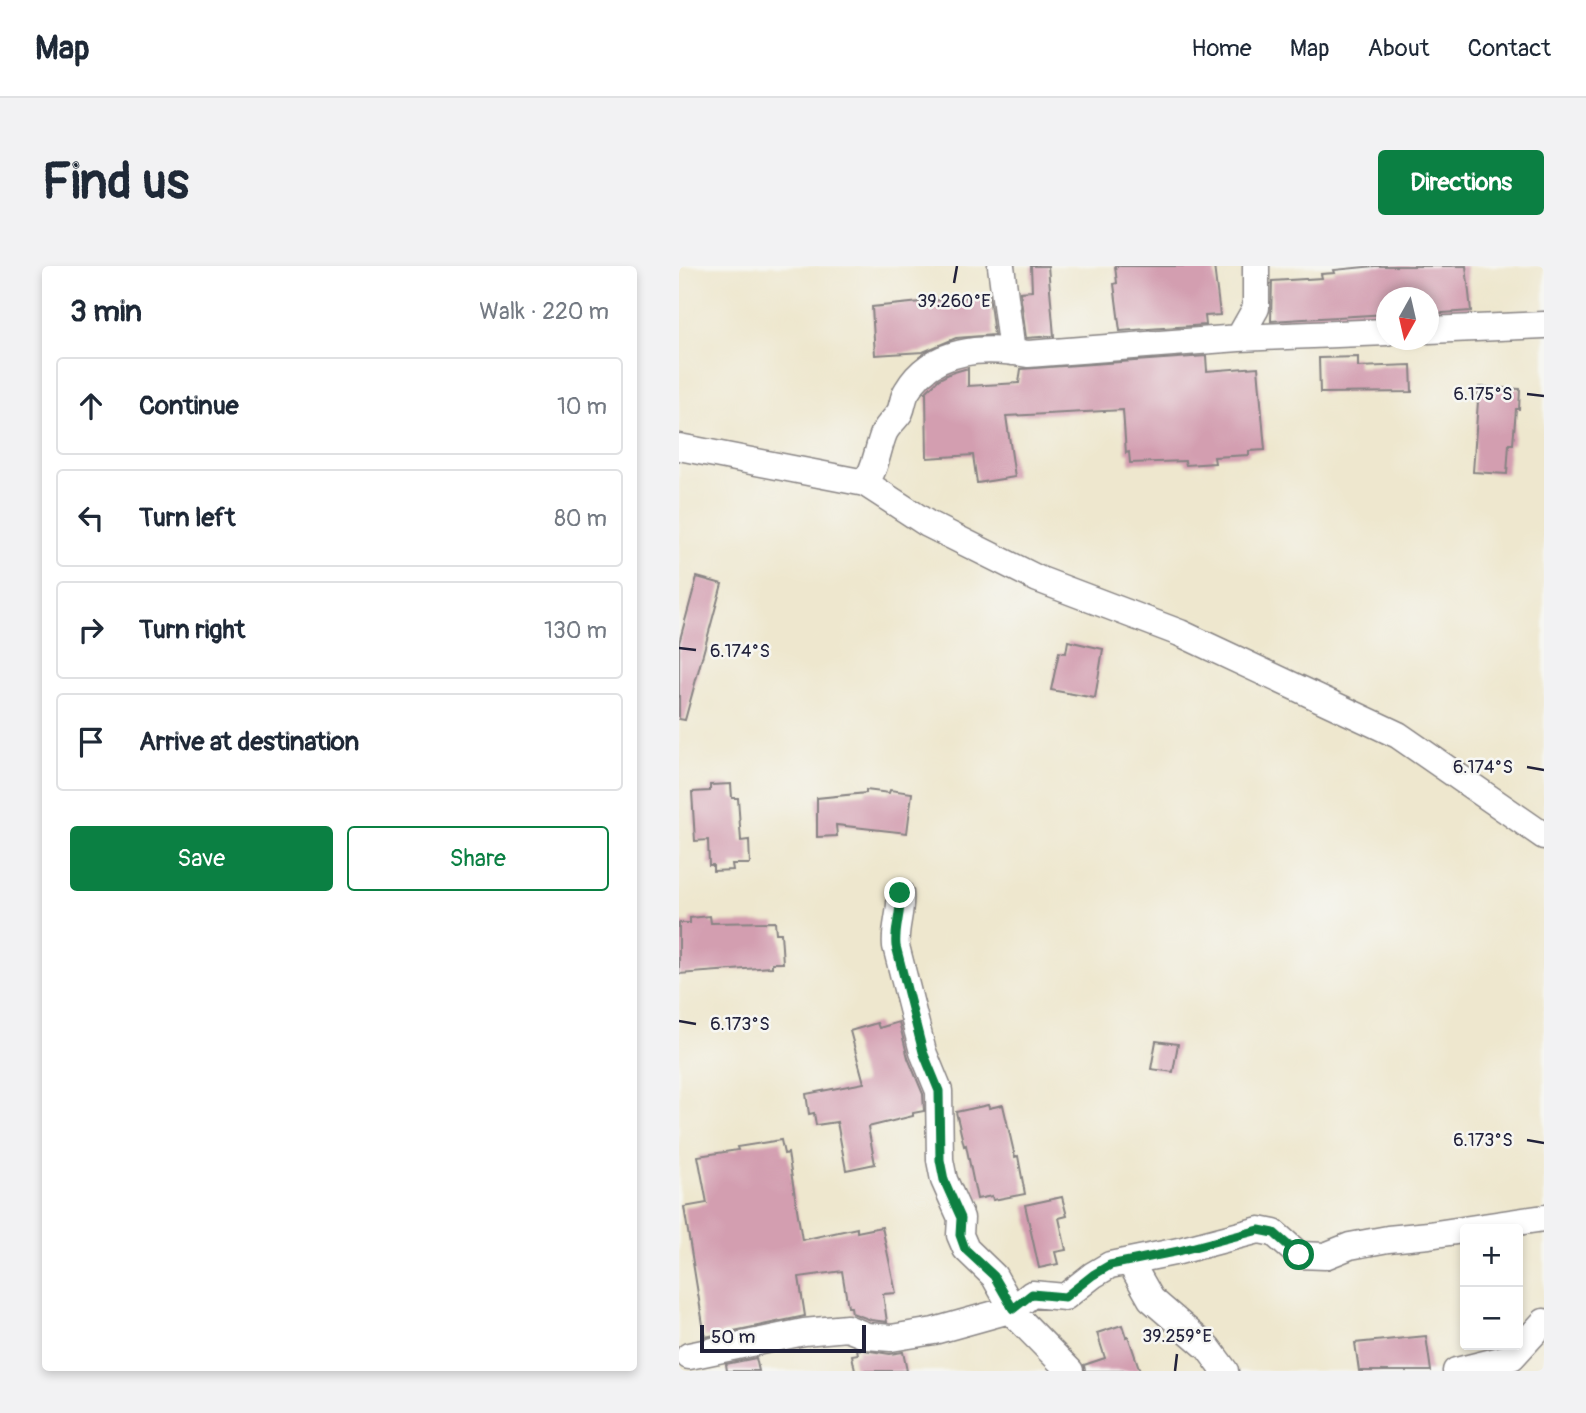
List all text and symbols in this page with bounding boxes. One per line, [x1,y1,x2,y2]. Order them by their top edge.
text: Map [35,28,90,69]
text: Home [1191,34,1252,63]
text: Map [1290,34,1330,63]
text: About [1368,34,1430,63]
text: Contact [1468,34,1551,63]
button: Directions [1378,150,1544,215]
text: Find us [42,152,189,213]
north arrow [1376,287,1439,350]
text: 39.260°E [917,290,991,313]
text: 3 min [70,293,142,330]
text: Walk · 220 m [479,297,609,326]
text: 6.175°S [1453,383,1513,406]
icon: ahead [72,387,110,425]
text: Continue [139,390,239,422]
text: 10 m [557,392,607,421]
icon: left [72,499,110,537]
text: Turn left [139,502,235,534]
text: 80 m [554,504,607,533]
icon: right [72,611,110,649]
text: Turn right [139,614,245,646]
text: 130 m [544,616,607,645]
text: 6.174°S [710,640,770,663]
icon: arrive [72,723,110,761]
text: Arrive at destination [139,726,359,758]
text: 6.174°S [1453,756,1513,779]
button: Save [70,826,333,891]
button: Share [347,826,609,891]
route end [884,877,915,908]
text: 6.173°S [710,1013,770,1036]
text: 6.173°S [1453,1129,1513,1152]
map controls [1460,1224,1523,1350]
button: + [1460,1224,1523,1287]
route start [1283,1239,1314,1270]
button: − [1460,1287,1523,1350]
scale bar [700,1322,866,1354]
text: 50 m [711,1325,755,1349]
text: 39.259°E [1142,1325,1212,1348]

